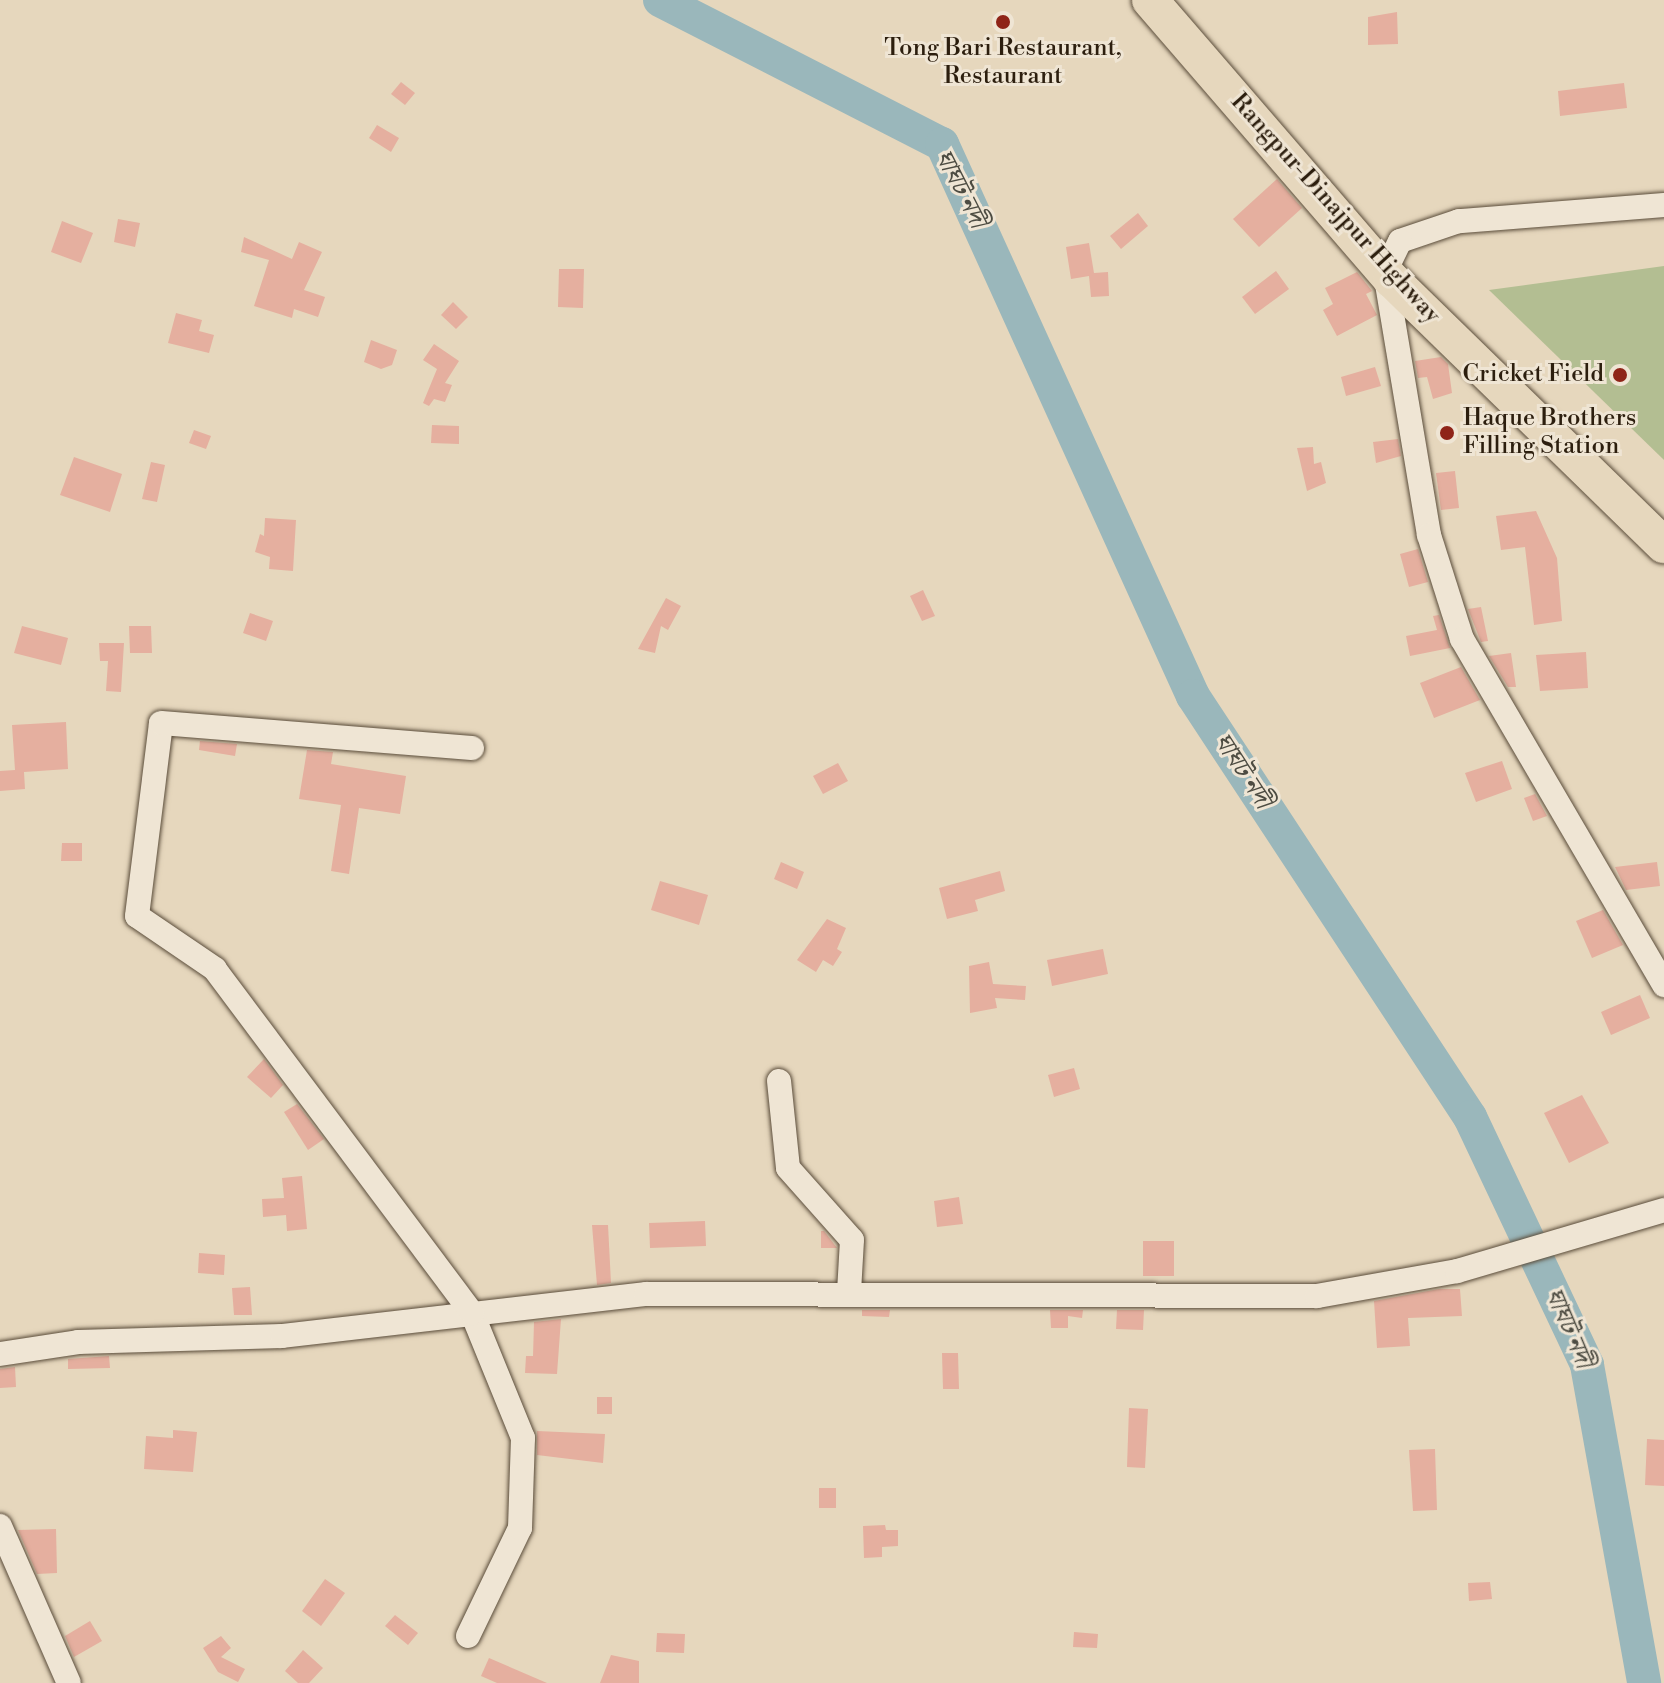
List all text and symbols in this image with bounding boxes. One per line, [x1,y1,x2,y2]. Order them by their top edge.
marker: Tong Bari Restaurant, Restaurant [994,13,1012,31]
place label: Tong Bari Restaurant, Restaurant [884,35,1122,91]
street label: Rangpur-Dinajpur Highway [1224,88,1446,330]
water label: ঘাঘট নদী [927,145,993,233]
place label: Cricket Field [1462,361,1604,389]
marker: Cricket Field [1611,366,1629,384]
place label: Haque Brothers Filling Station [1463,405,1636,461]
marker: Haque Brothers Filling Station [1438,424,1456,442]
water label: ঘাঘট নদী [1206,728,1278,814]
water label: ঘাঘট নদী [1537,1284,1599,1372]

